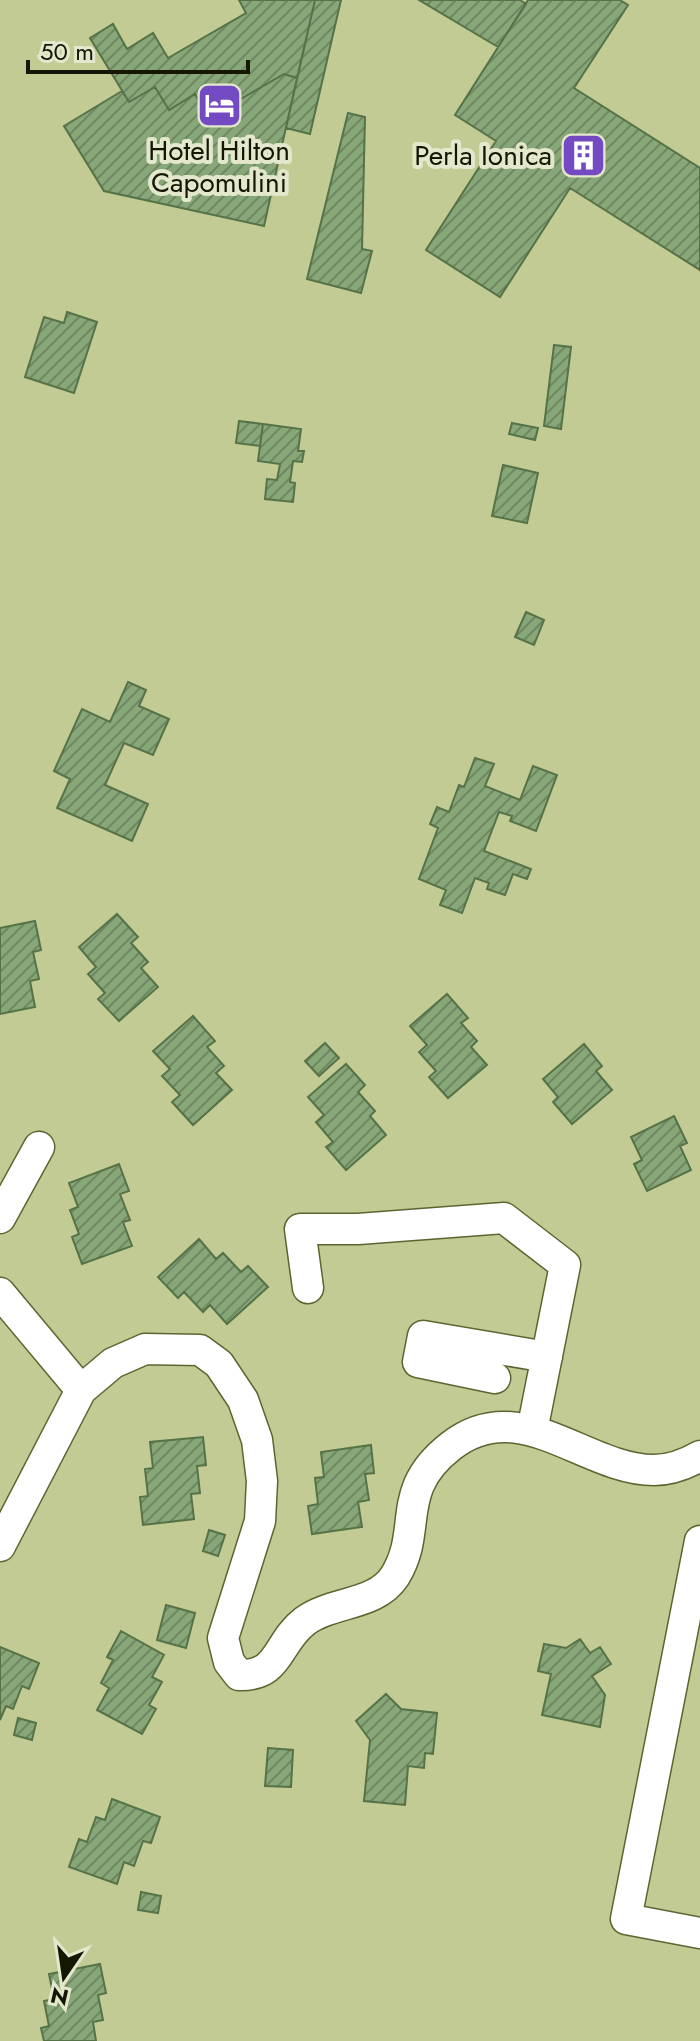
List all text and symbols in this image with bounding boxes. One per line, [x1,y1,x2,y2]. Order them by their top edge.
scale bar [28,24,248,74]
text: 50 m [40,34,94,69]
hotel icon: Hotel Hilton Capomulini [195,82,243,130]
place label: Hotel Hilton Capomulini [148,130,290,203]
building icon: Perla Ionica [559,131,607,179]
place label: Perla Ionica [414,135,552,176]
north arrow [24,1937,104,2017]
text: N [47,1979,72,2014]

